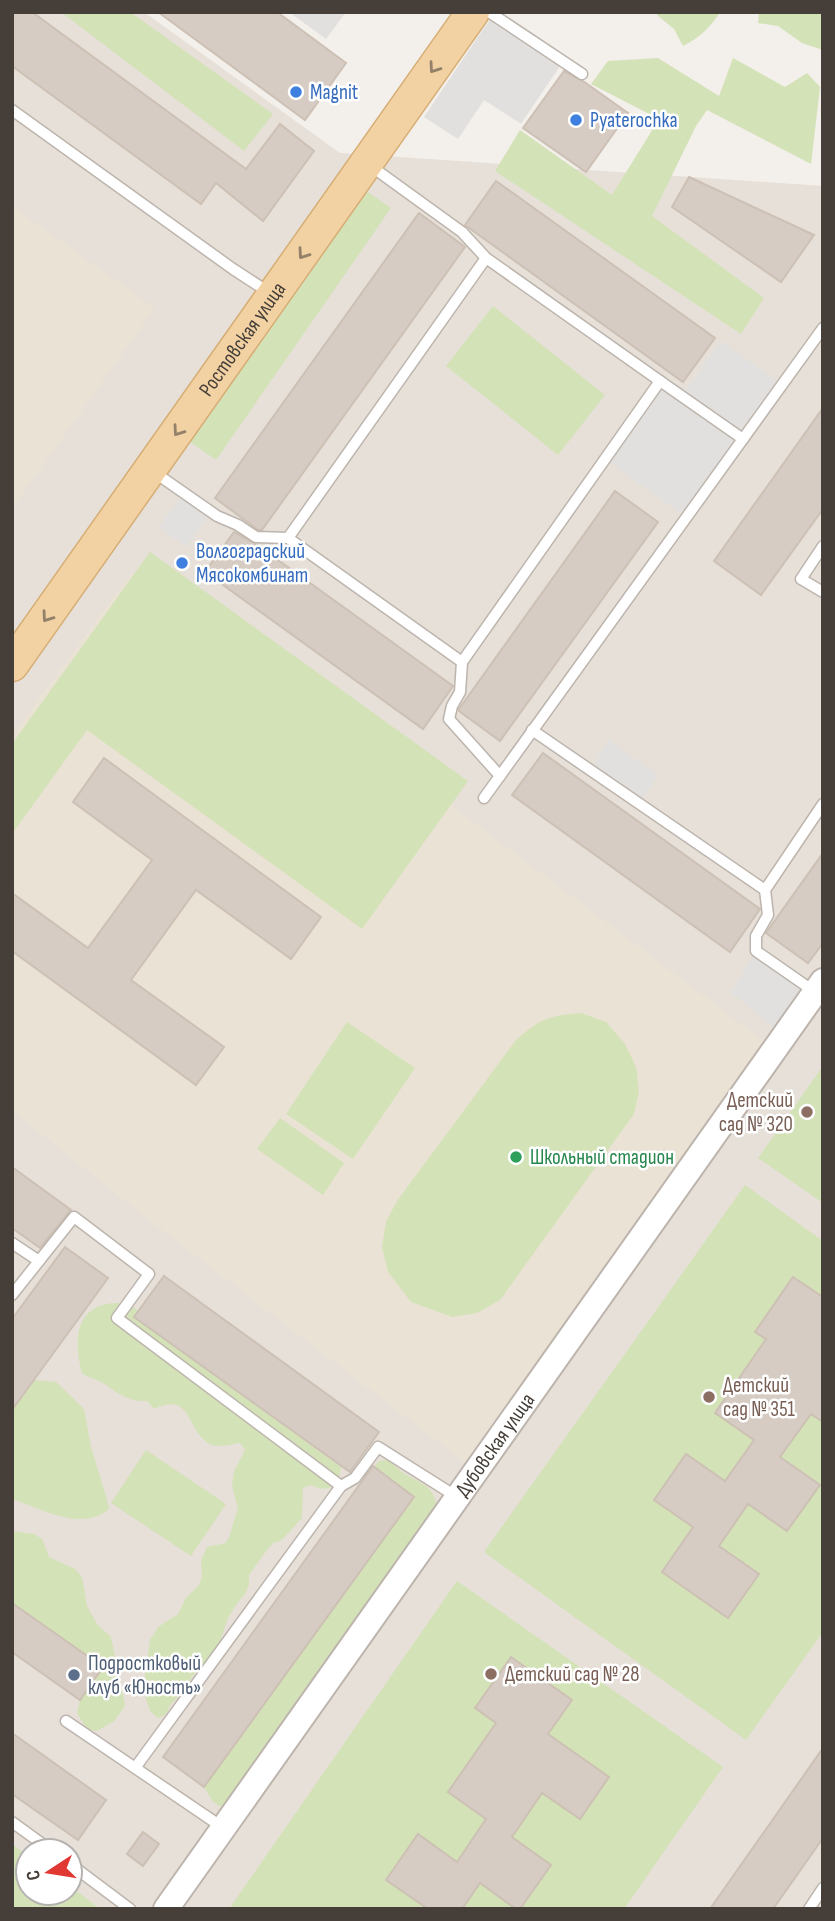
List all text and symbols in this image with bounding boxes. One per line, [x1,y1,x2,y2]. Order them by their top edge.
one-way arrow [429,60,442,73]
place label: Magnit [310,80,358,105]
marker: Magnit [288,84,304,100]
place label: Pyaterochka [590,108,678,133]
marker: Pyaterochka [568,112,584,128]
one-way arrow [299,246,311,259]
street label: Ростовская улица [194,277,291,401]
one-way arrow [174,423,186,436]
place label: Волгоградский Мясокомбинат [196,539,308,588]
marker: Волгоградский Мясокомбинат [174,555,190,571]
one-way arrow [43,609,55,622]
place label: Детский сад № 320 [719,1088,793,1137]
marker: Детский сад № 320 [799,1104,815,1120]
place label: Школьный стадион [530,1145,674,1170]
marker: Школьный стадион [508,1149,524,1165]
place label: Детский сад № 351 [723,1373,796,1422]
street label: Дубовская улица [450,1388,540,1501]
marker: Детский сад № 351 [701,1389,717,1405]
place label: Подростковый клуб «Юность» [88,1651,201,1700]
place label: Детский сад № 28 [505,1662,639,1687]
marker: Детский сад № 28 [483,1666,499,1682]
marker: Подростковый клуб «Юность» [66,1667,82,1683]
north arrow [14,1837,84,1907]
text: С [22,1868,46,1882]

